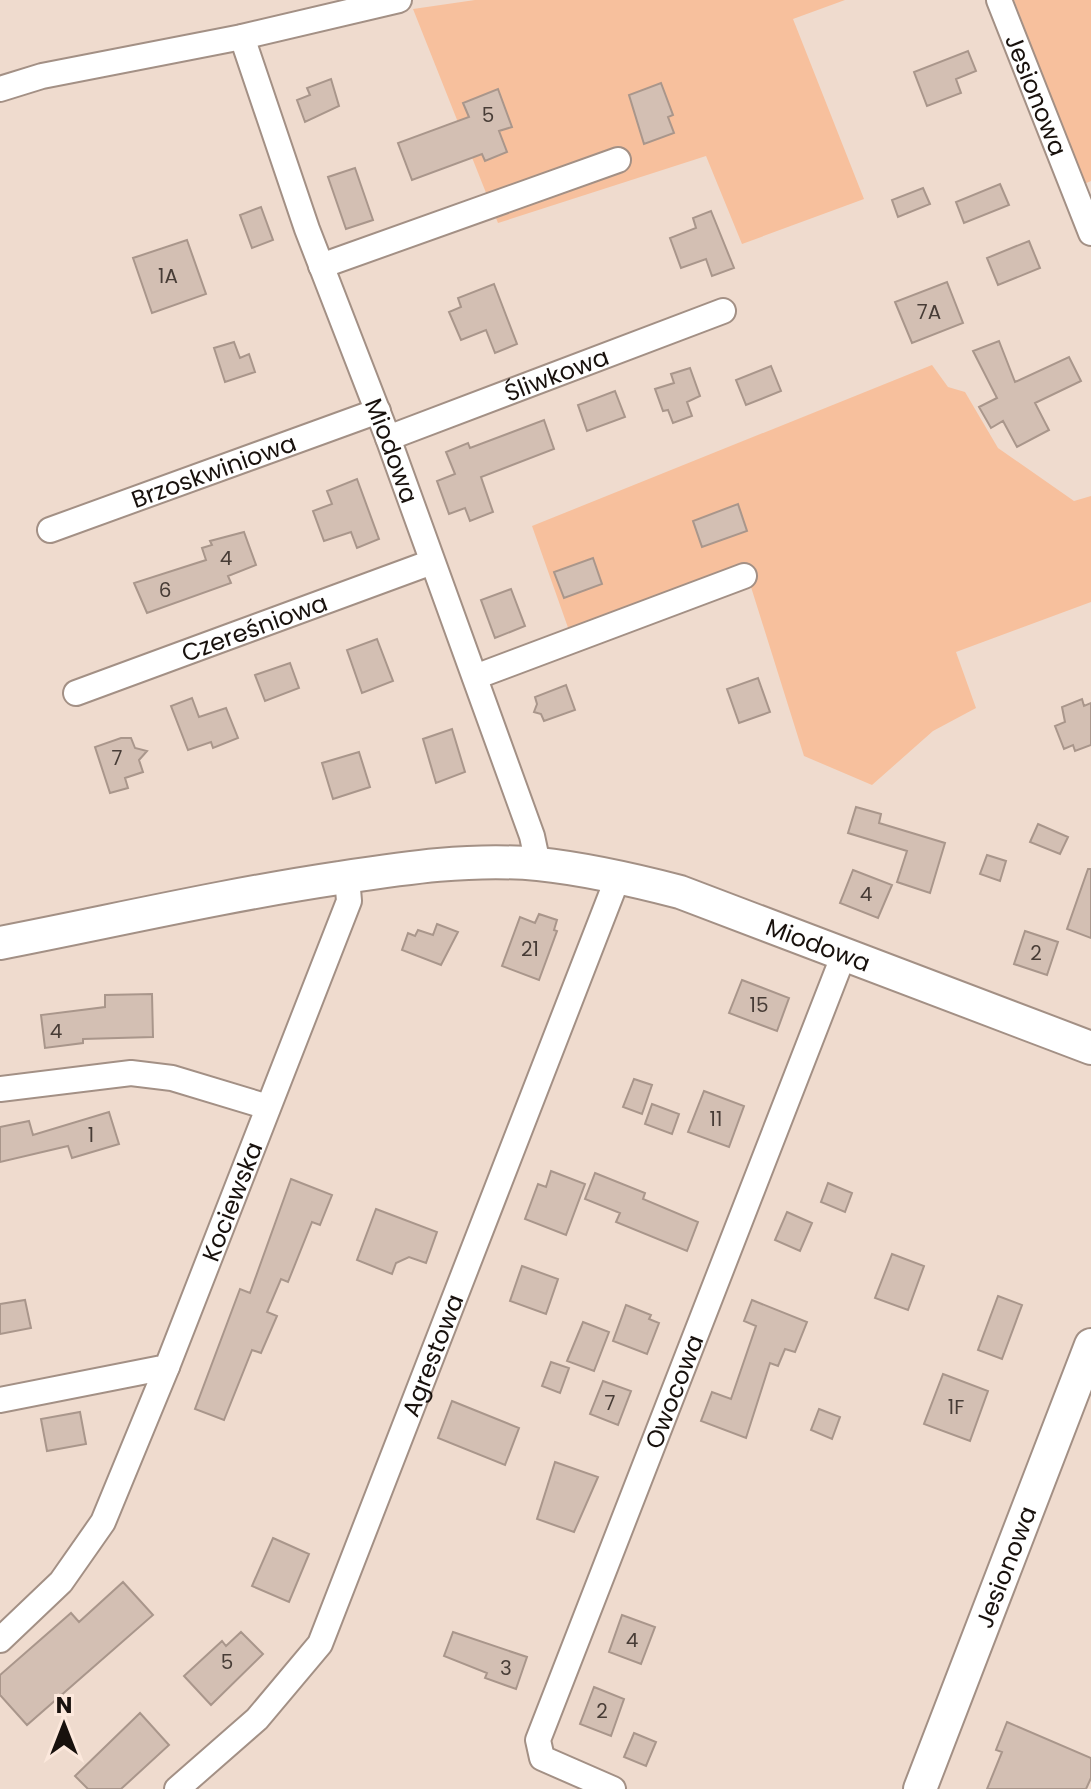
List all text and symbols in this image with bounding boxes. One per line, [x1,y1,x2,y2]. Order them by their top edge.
street label: Jesionowa [998,29,1075,161]
house number: 5 [482,101,494,129]
house number: 1A [158,262,178,290]
house number: 7A [917,298,941,326]
street label: Śliwkowa [499,339,613,409]
street label: Miodowa [358,393,427,507]
street label: Brzoskwiniowa [127,426,301,516]
house number: 4 [220,544,232,572]
house number: 6 [159,576,171,604]
street label: Czereśniowa [177,585,332,669]
house number: 7 [112,744,123,772]
house number: 4 [860,880,872,908]
street label: Miodowa [761,910,875,979]
house number: 21 [521,935,539,963]
house number: 2 [1030,939,1042,967]
house number: 15 [750,991,768,1019]
house number: 4 [50,1017,62,1045]
house number: 11 [710,1105,722,1133]
house number: 1 [88,1121,94,1149]
street label: Kociewska [193,1137,270,1266]
street label: Agrestowa [393,1289,471,1421]
street label: Owocowa [637,1330,711,1453]
house number: 7 [605,1389,616,1417]
house number: 1F [948,1393,964,1421]
street label: Jesionowa [967,1501,1044,1633]
house number: 4 [626,1626,638,1654]
house number: 5 [221,1648,233,1676]
house number: 3 [500,1654,512,1682]
north arrow [24,1685,104,1765]
text: N [56,1690,72,1721]
house number: 2 [596,1697,608,1725]

